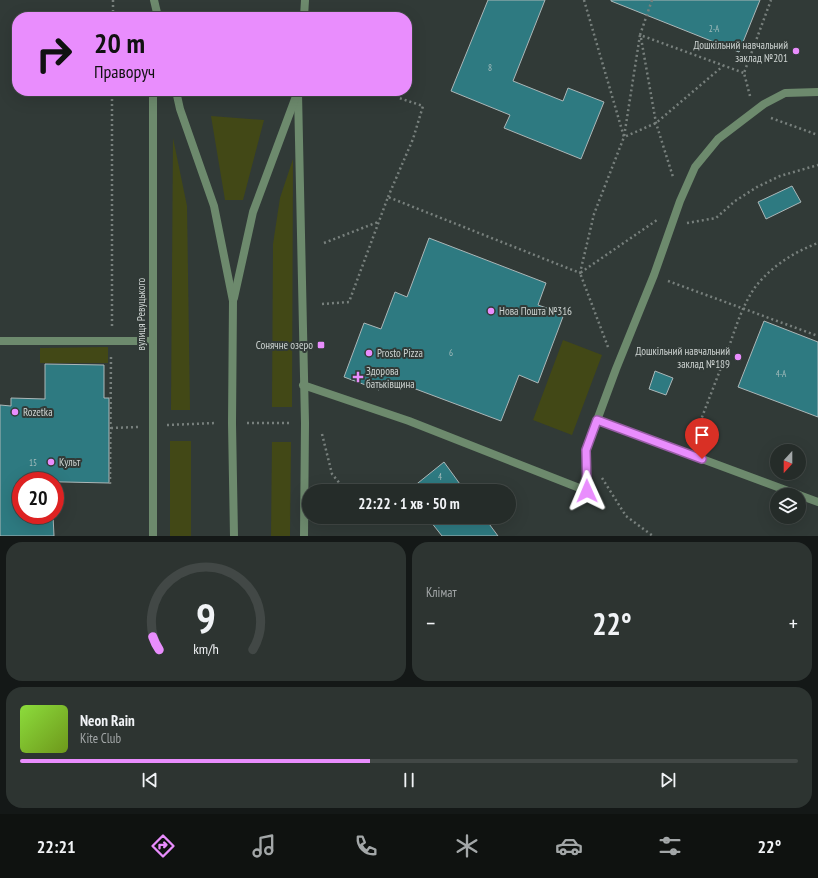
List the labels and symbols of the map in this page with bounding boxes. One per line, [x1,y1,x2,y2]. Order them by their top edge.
house number: 2-А [709,23,720,34]
place label: Дошкільний навчальний заклад №201 [693,38,788,65]
marker: Дошкільний навчальний заклад №201 [791,46,801,56]
house number: 8 [488,62,492,73]
street label: вулиця Ревуцького [134,277,148,350]
place label: Нова Пошта №316 [499,304,572,318]
marker: Нова Пошта №316 [486,306,496,316]
place label: Сонячне озеро [256,338,313,352]
marker: Сонячне озеро [316,340,326,350]
place label: Дошкільний навчальний заклад №189 [635,344,730,371]
place label: Prosto Pizza [377,346,423,360]
house number: 6 [449,347,453,358]
marker: Prosto Pizza [364,348,374,358]
marker: Дошкільний навчальний заклад №189 [733,352,743,362]
place label: Здорова батьківщина [366,364,415,391]
house number: 4-А [776,368,787,379]
marker: Здорова батьківщина [353,372,363,382]
place label: Rozetka [23,405,53,419]
marker: Rozetka [10,407,20,417]
pin [685,418,719,459]
north arrow [770,444,806,480]
place label: Культ [59,455,81,469]
house number: 15 [29,457,37,468]
marker: Культ [46,457,56,467]
position arrow [566,470,608,512]
house number: 4 [438,471,442,482]
speed limit sign: 20 [12,472,64,524]

